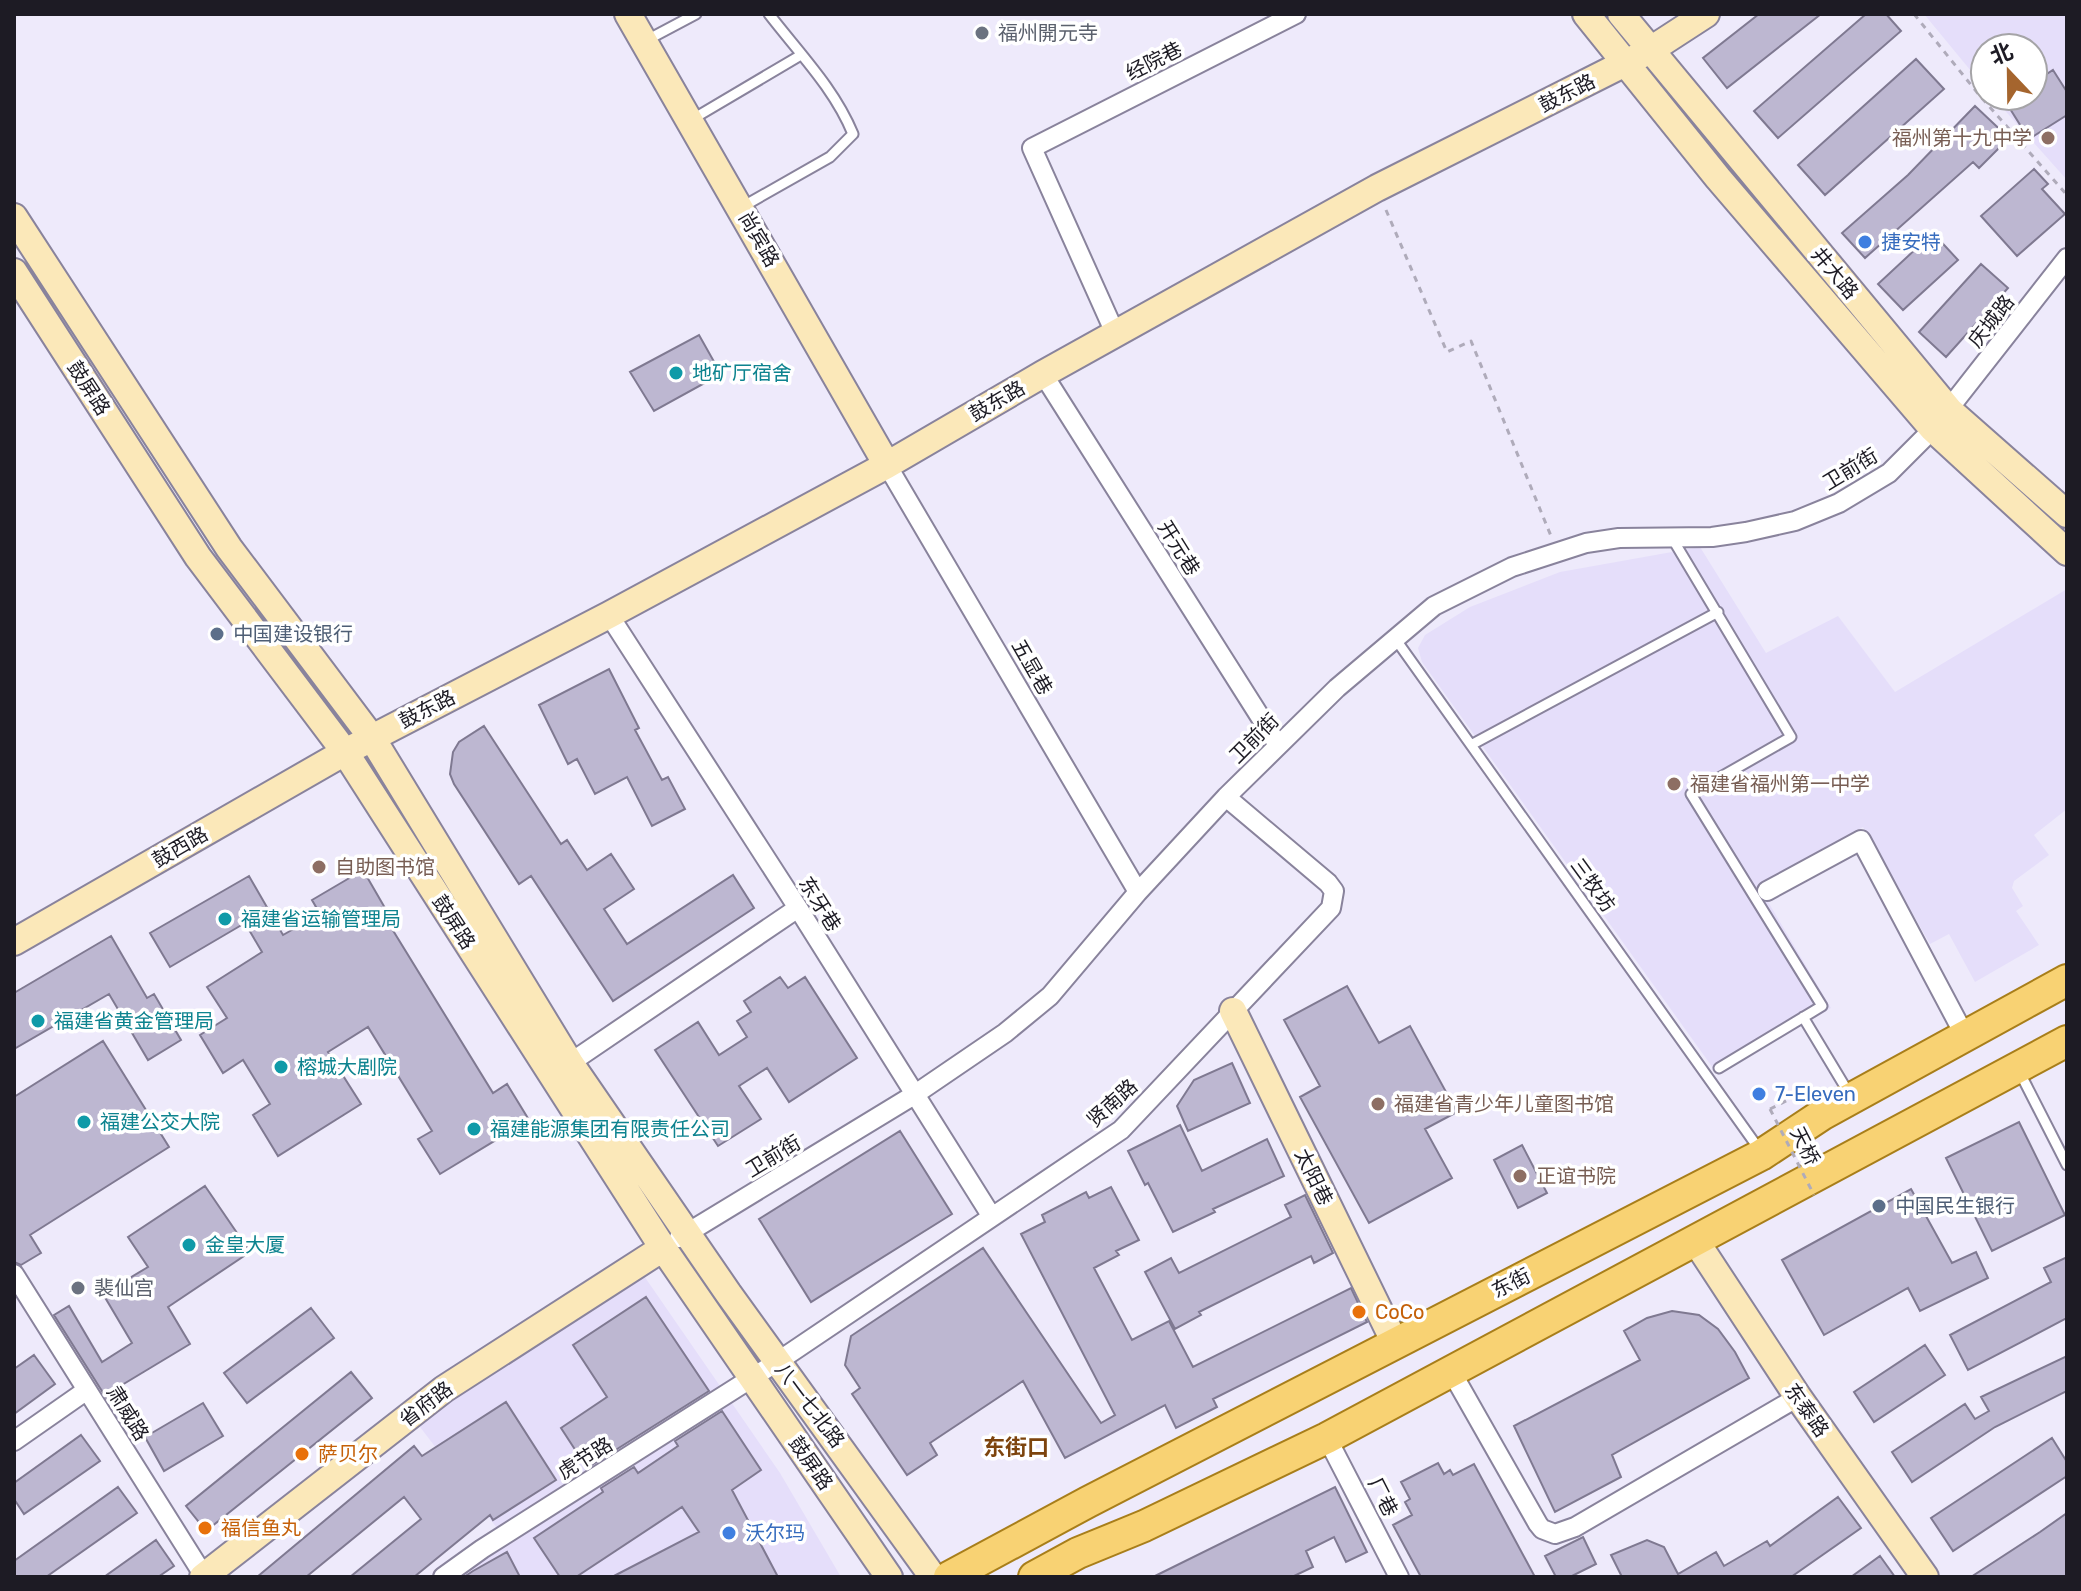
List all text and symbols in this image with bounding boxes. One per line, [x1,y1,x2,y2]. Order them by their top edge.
place label: 福州開元寺 [998,21,1098,45]
marker: 福州開元寺 [973,24,991,42]
north arrow [1969,32,2049,112]
street label: 经院巷 [1122,37,1186,85]
text: 北 [1986,37,2017,71]
street label: 鼓东路 [1535,69,1599,117]
place label: 福州第十九中学 [1892,126,2032,150]
marker: 福州第十九中学 [2039,129,2057,147]
street label: 尚宾路 [734,207,784,271]
place label: 捷安特 [1881,230,1941,254]
marker: 捷安特 [1856,233,1874,251]
street label: 井大路 [1807,242,1863,304]
street label: 庆城路 [1963,290,2019,352]
street label: 鼓屏路 [63,356,115,420]
place label: 地矿厅宿舍 [692,361,792,385]
marker: 地矿厅宿舍 [667,364,685,382]
street label: 鼓东路 [965,376,1029,426]
street label: 卫前街 [1818,443,1882,495]
street label: 开元巷 [1153,516,1205,580]
place label: 中国建设银行 [233,622,353,646]
marker: 中国建设银行 [208,625,226,643]
street label: 五显巷 [1007,635,1057,699]
street label: 鼓东路 [395,685,459,733]
street label: 卫前街 [1224,708,1284,768]
place label: 福建省福州第一中学 [1690,772,1870,796]
marker: 福建省福州第一中学 [1665,775,1683,793]
street label: 鼓西路 [148,822,212,872]
street label: 三牧坊 [1566,854,1620,916]
place label: 自助图书馆 [335,855,435,879]
marker: 自助图书馆 [310,858,328,876]
street label: 东牙巷 [794,872,846,936]
street label: 鼓屏路 [428,890,480,954]
place label: 福建省运输管理局 [241,907,401,931]
marker: 福建省运输管理局 [216,910,234,928]
place label: 福建省黄金管理局 [54,1009,214,1033]
marker: 福建省黄金管理局 [29,1012,47,1030]
place label: 榕城大剧院 [297,1055,397,1079]
marker: 榕城大剧院 [272,1058,290,1076]
street label: 贤南路 [1082,1074,1142,1132]
place label: 7-Eleven [1775,1082,1856,1106]
marker: 7-Eleven [1750,1085,1768,1103]
place label: 福建省青少年儿童图书馆 [1394,1092,1614,1116]
marker: 福建省青少年儿童图书馆 [1369,1095,1387,1113]
place label: 福建公交大院 [100,1110,220,1134]
marker: 福建公交大院 [75,1113,93,1131]
place label: 福建能源集团有限责任公司 [490,1117,730,1141]
marker: 福建能源集团有限责任公司 [465,1120,483,1138]
street label: 天桥 [1785,1123,1825,1169]
street label: 卫前街 [741,1130,805,1182]
street label: 太阳巷 [1290,1145,1338,1209]
place label: 正谊书院 [1536,1164,1616,1188]
marker: 正谊书院 [1511,1167,1529,1185]
place label: 中国民生银行 [1895,1194,2015,1218]
marker: 中国民生银行 [1870,1197,1888,1215]
place label: 金皇大厦 [205,1233,285,1257]
marker: 金皇大厦 [180,1236,198,1254]
street label: 东街 [1488,1263,1534,1303]
place label: 裴仙宫 [94,1276,154,1300]
marker: 裴仙宫 [69,1279,87,1297]
place label: CoCo [1375,1300,1425,1324]
marker: CoCo [1350,1303,1368,1321]
street label: 八一七北路 [770,1358,850,1452]
street label: 省府路 [395,1376,457,1432]
street label: 东泰路 [1780,1379,1834,1441]
street label: 肃威路 [102,1381,154,1445]
street label: 虎节路 [553,1432,617,1484]
street label: 鼓屏路 [784,1432,838,1494]
district label: 东街口 [983,1434,1049,1461]
place label: 萨贝尔 [318,1442,378,1466]
marker: 萨贝尔 [293,1445,311,1463]
street label: 厂巷 [1363,1474,1403,1520]
place label: 福信鱼丸 [221,1516,301,1540]
marker: 福信鱼丸 [196,1519,214,1537]
place label: 沃尔玛 [745,1521,805,1545]
marker: 沃尔玛 [720,1524,738,1542]

